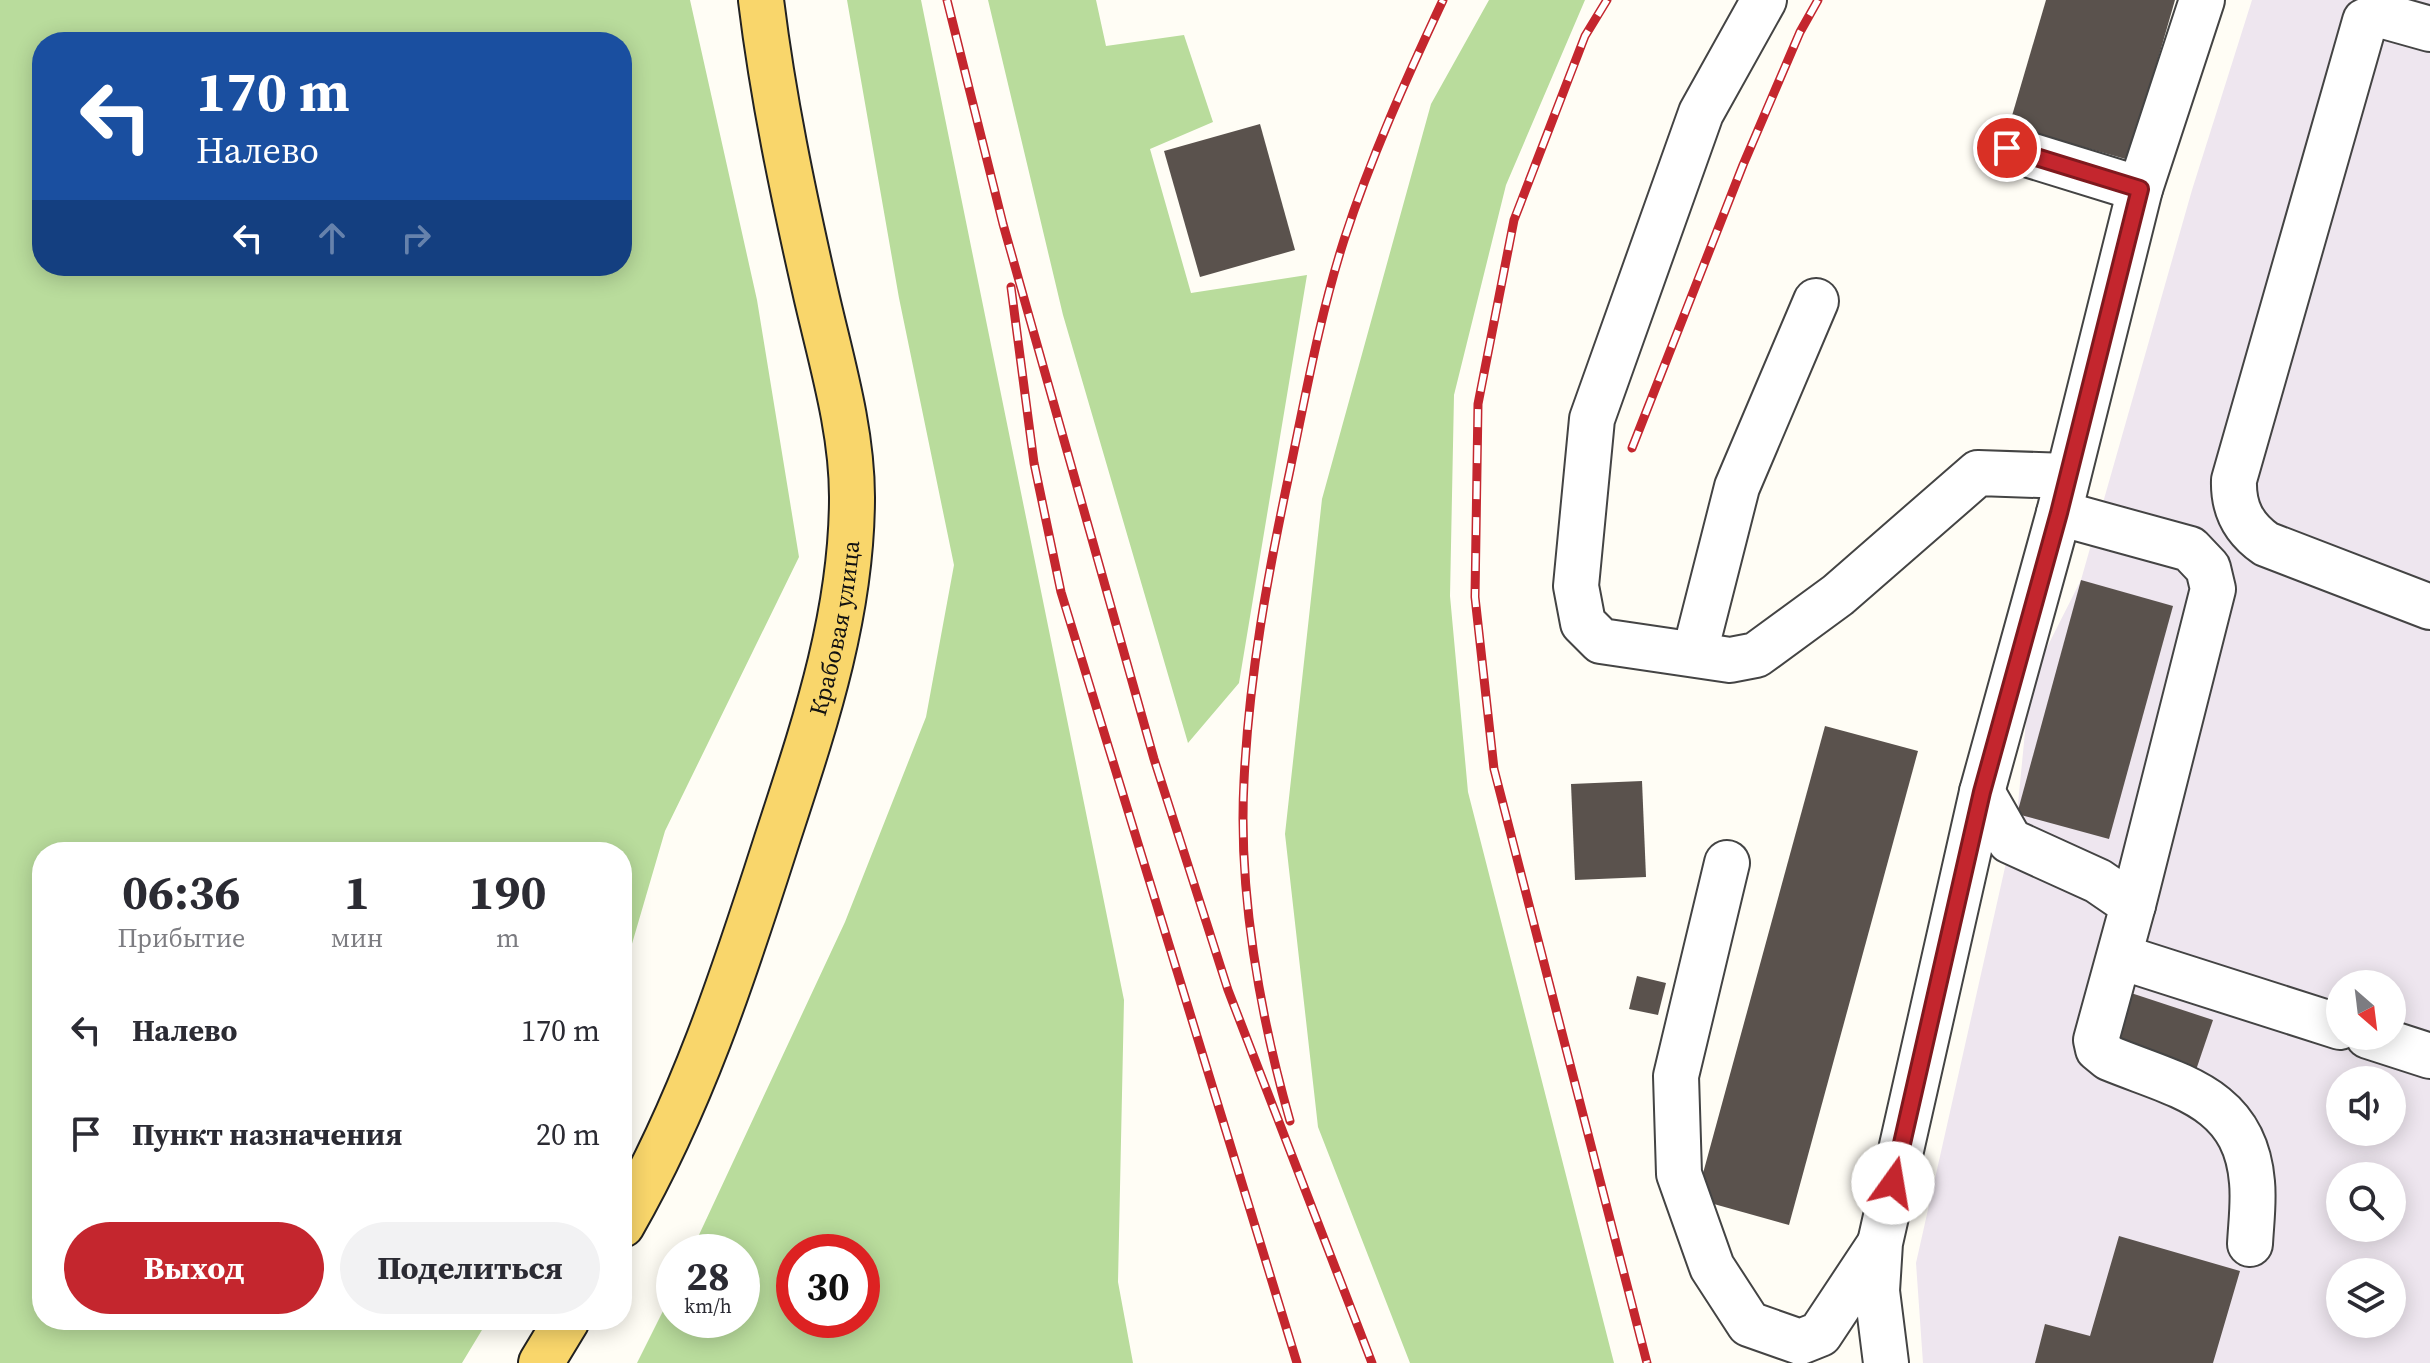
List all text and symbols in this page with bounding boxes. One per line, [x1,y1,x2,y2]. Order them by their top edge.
text: 170 m [196,53,350,130]
icon: left [64,64,168,168]
pin [1973,114,2041,182]
text: Налево [196,126,319,175]
icon: arrive [1985,126,2029,170]
icon: left [226,216,270,260]
icon: ahead [310,216,354,260]
icon: right [394,216,438,260]
street label: Крабовая улица [801,538,867,719]
text: 06:36 [122,859,241,925]
text: 1 [344,859,370,925]
text: 190 [469,859,547,925]
text: Прибытие [117,920,245,956]
text: мин [331,920,383,956]
text: m [496,920,519,956]
north arrow [2326,970,2406,1050]
map controls [2326,970,2406,1338]
icon: left [64,1008,108,1052]
text: Налево [132,1010,237,1051]
text: 170 m [521,1010,600,1051]
button: sound [2326,1066,2406,1146]
icon: arrive [64,1112,108,1156]
text: Пункт назначения [132,1114,402,1155]
text: 20 m [536,1114,600,1155]
position arrow [1851,1141,1935,1225]
button: search [2326,1162,2406,1242]
button: Выход [64,1222,324,1314]
button: Поделиться [340,1222,600,1314]
speed limit sign: 30 [776,1234,880,1338]
text: 28 [686,1249,730,1303]
button: layers [2326,1258,2406,1338]
text: km/h [684,1292,732,1320]

